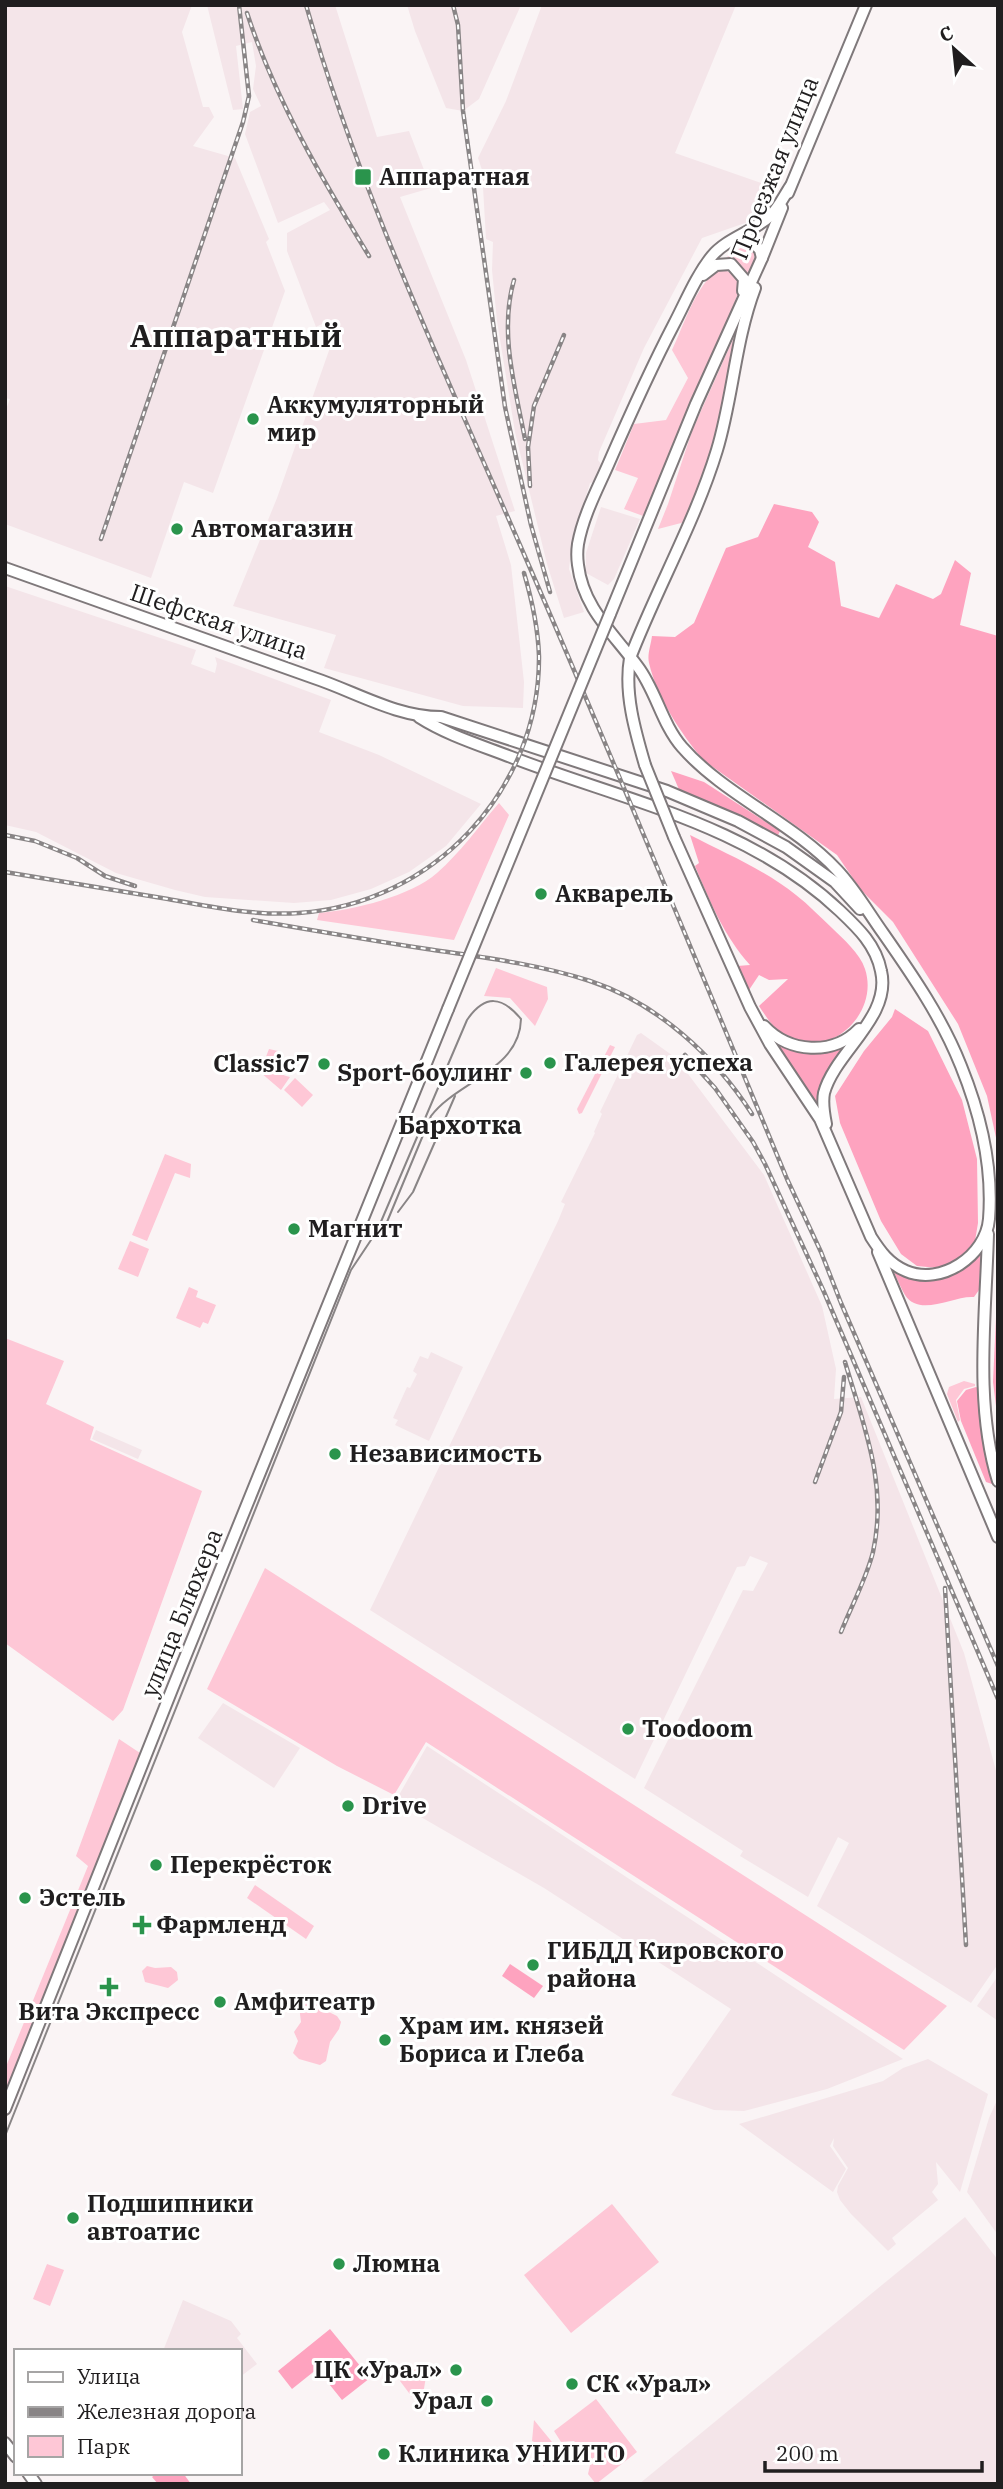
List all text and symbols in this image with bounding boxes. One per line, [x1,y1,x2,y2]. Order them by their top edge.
north arrow [919,14,989,84]
text: С [935,20,957,47]
street label: Проезжая улица [723,71,825,264]
place label: Аппаратная [379,160,530,192]
marker: Аппаратная [353,167,373,187]
district label: Аппаратный [130,314,342,356]
place label: Аккумуляторный мир [267,388,484,448]
marker: Аккумуляторный мир [245,411,261,427]
place label: Автомагазин [191,512,353,544]
marker: Автомагазин [169,521,185,537]
street label: Шефская улица [126,576,312,666]
place label: Акварель [555,877,673,909]
marker: Акварель [533,886,549,902]
place label: Галерея успеха [564,1046,753,1078]
place label: Classic7 [213,1047,310,1079]
marker: Галерея успеха [542,1055,558,1071]
marker: Classic7 [316,1056,332,1072]
place label: Sport-боулинг [337,1056,512,1088]
marker: Sport-боулинг [518,1065,534,1081]
district label: Бархотка [398,1107,522,1141]
place label: Магнит [308,1212,403,1244]
marker: Магнит [286,1221,302,1237]
place label: Независимость [349,1437,542,1469]
marker: Независимость [327,1446,343,1462]
street label: улица Блюхера [133,1524,229,1702]
place label: Toodoom [642,1712,753,1744]
marker: Toodoom [620,1721,636,1737]
place label: Drive [362,1789,427,1821]
marker: Drive [340,1798,356,1814]
place label: Перекрёсток [170,1848,332,1880]
marker: Перекрёсток [148,1857,164,1873]
place label: Эстель [39,1881,126,1913]
marker: Эстель [17,1890,33,1906]
place label: Фармленд [156,1908,287,1940]
marker: Фармленд [134,1917,150,1933]
place label: ГИБДД Кировского района [547,1934,784,1994]
marker: ГИБДД Кировского района [525,1957,541,1973]
marker: Вита Экспресс [101,1979,117,1995]
place label: Амфитеатр [234,1985,376,2017]
marker: Амфитеатр [212,1994,228,2010]
place label: Вита Экспресс [18,1995,200,2027]
place label: Храм им. князей Бориса и Глеба [399,2009,604,2069]
marker: Храм им. князей Бориса и Глеба [377,2032,393,2048]
place label: Подшипники автоатис [87,2187,254,2247]
marker: Подшипники автоатис [65,2210,81,2226]
place label: Люмна [353,2247,441,2279]
marker: Люмна [331,2256,347,2272]
legend [14,2349,242,2475]
place label: ЦК «Урал» [314,2353,442,2385]
text: Улица [77,2362,141,2390]
marker: ЦК «Урал» [448,2362,464,2378]
place label: СК «Урал» [586,2367,711,2399]
marker: СК «Урал» [564,2376,580,2392]
place label: Урал [412,2384,473,2416]
marker: Урал [479,2393,495,2409]
text: Железная дорога [77,2397,256,2425]
scale bar [765,2430,982,2474]
text: Парк [77,2432,130,2460]
place label: Клиника УНИИТО [398,2437,625,2469]
text: 200 m [776,2439,839,2467]
marker: Клиника УНИИТО [376,2446,392,2462]

